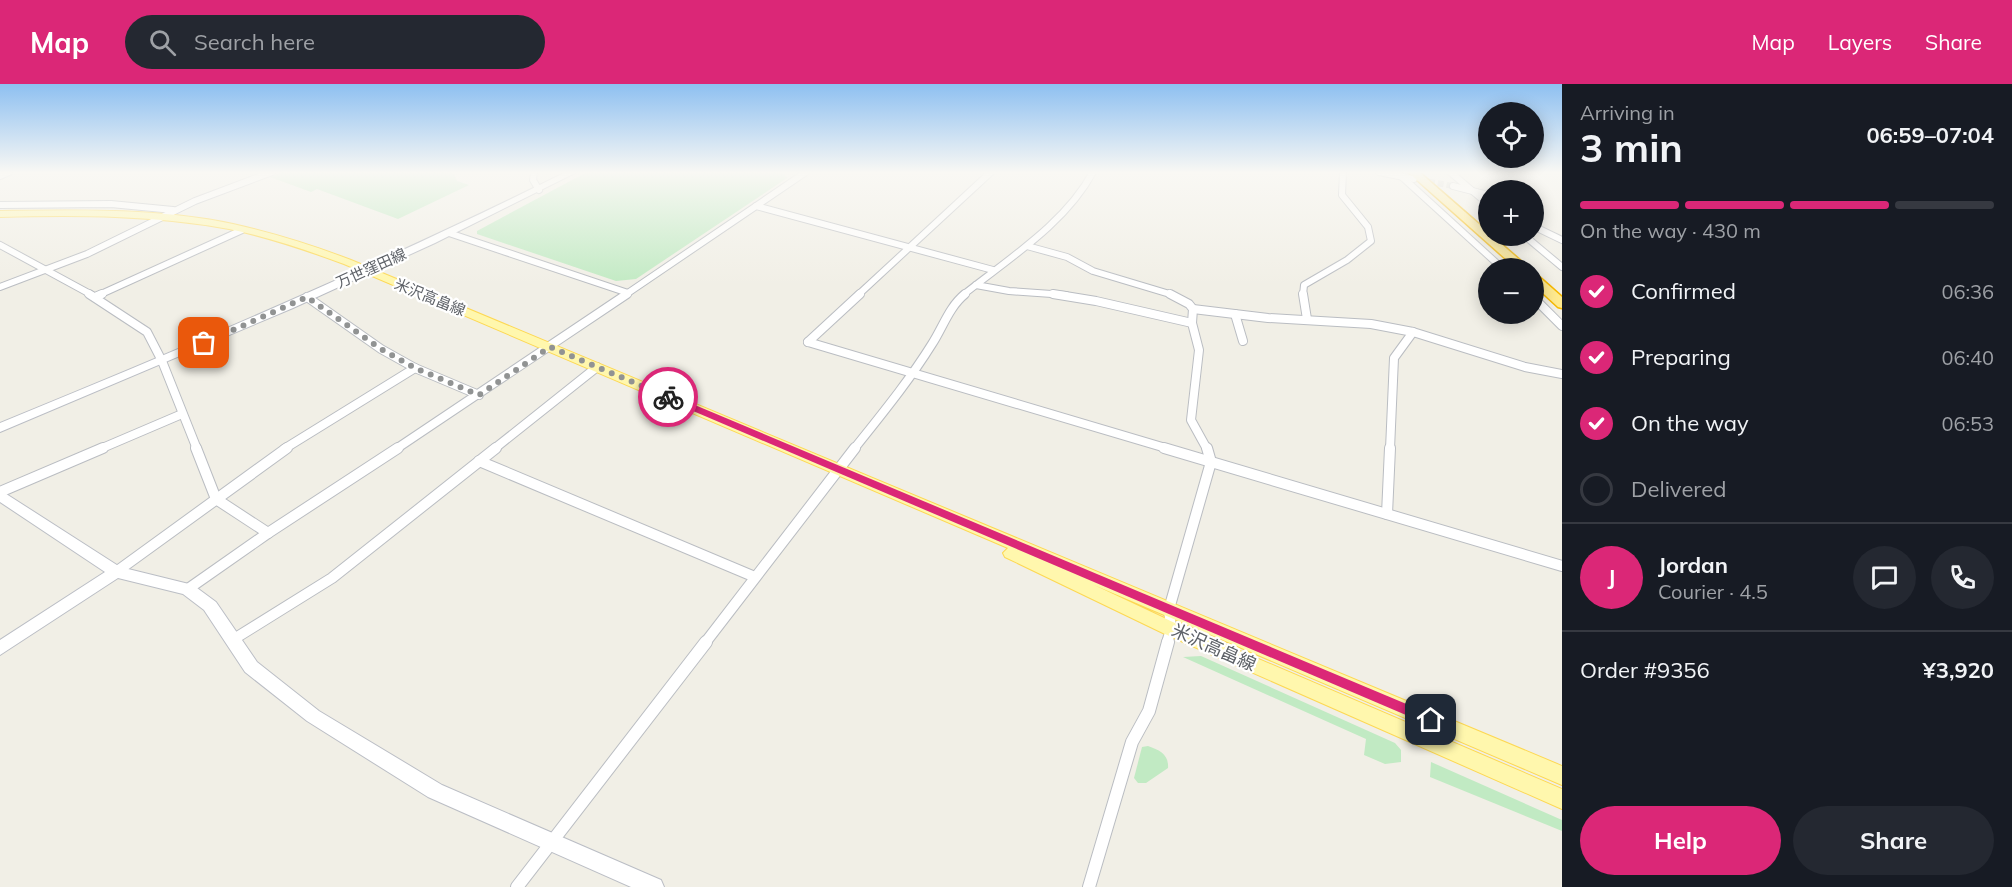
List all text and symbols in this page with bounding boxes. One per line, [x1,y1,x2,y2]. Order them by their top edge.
search box [125,15,545,69]
text: Map [30,25,89,60]
icon: search [146,26,179,59]
text: Search here [194,28,315,56]
text: Map [1752,29,1795,55]
text: Layers [1828,29,1892,55]
text: Share [1925,29,1982,55]
text: Arriving in [1580,100,1675,125]
map controls [1478,102,1544,324]
button: locate [1478,102,1544,168]
text: 06:59–07:04 [1866,121,1994,149]
text: 3 min [1580,123,1683,172]
button: + [1478,180,1544,246]
text: On the way · 430 m [1580,218,1761,243]
street label: 万世窪田線 [333,244,409,292]
button: − [1478,258,1544,324]
street label: 米沢高畠線 [392,274,468,320]
icon: check [1580,275,1613,308]
text: Confirmed [1631,277,1736,305]
text: 06:36 [1941,279,1994,304]
pin [178,317,229,368]
icon: bag [187,326,220,359]
icon: check [1580,341,1613,374]
text: Preparing [1631,343,1731,371]
text: 06:40 [1941,345,1994,370]
courier [638,367,698,427]
icon: bike [652,381,685,414]
icon: check [1580,407,1613,440]
text: On the way [1631,409,1749,437]
text: 06:53 [1941,411,1994,436]
text: Delivered [1631,475,1726,503]
button: chat [1853,546,1916,609]
button: phone [1931,546,1994,609]
text: Jordan [1658,551,1728,579]
text: J [1608,563,1615,591]
text: Courier · 4.5 [1658,579,1768,604]
street label: 米沢高畠線 [1168,618,1260,676]
text: Order #9356 [1580,656,1710,684]
text: ¥3,920 [1923,656,1994,684]
pin [1405,694,1456,745]
icon: home [1414,703,1447,736]
button: Help [1580,806,1781,875]
button: Share [1793,806,1994,875]

